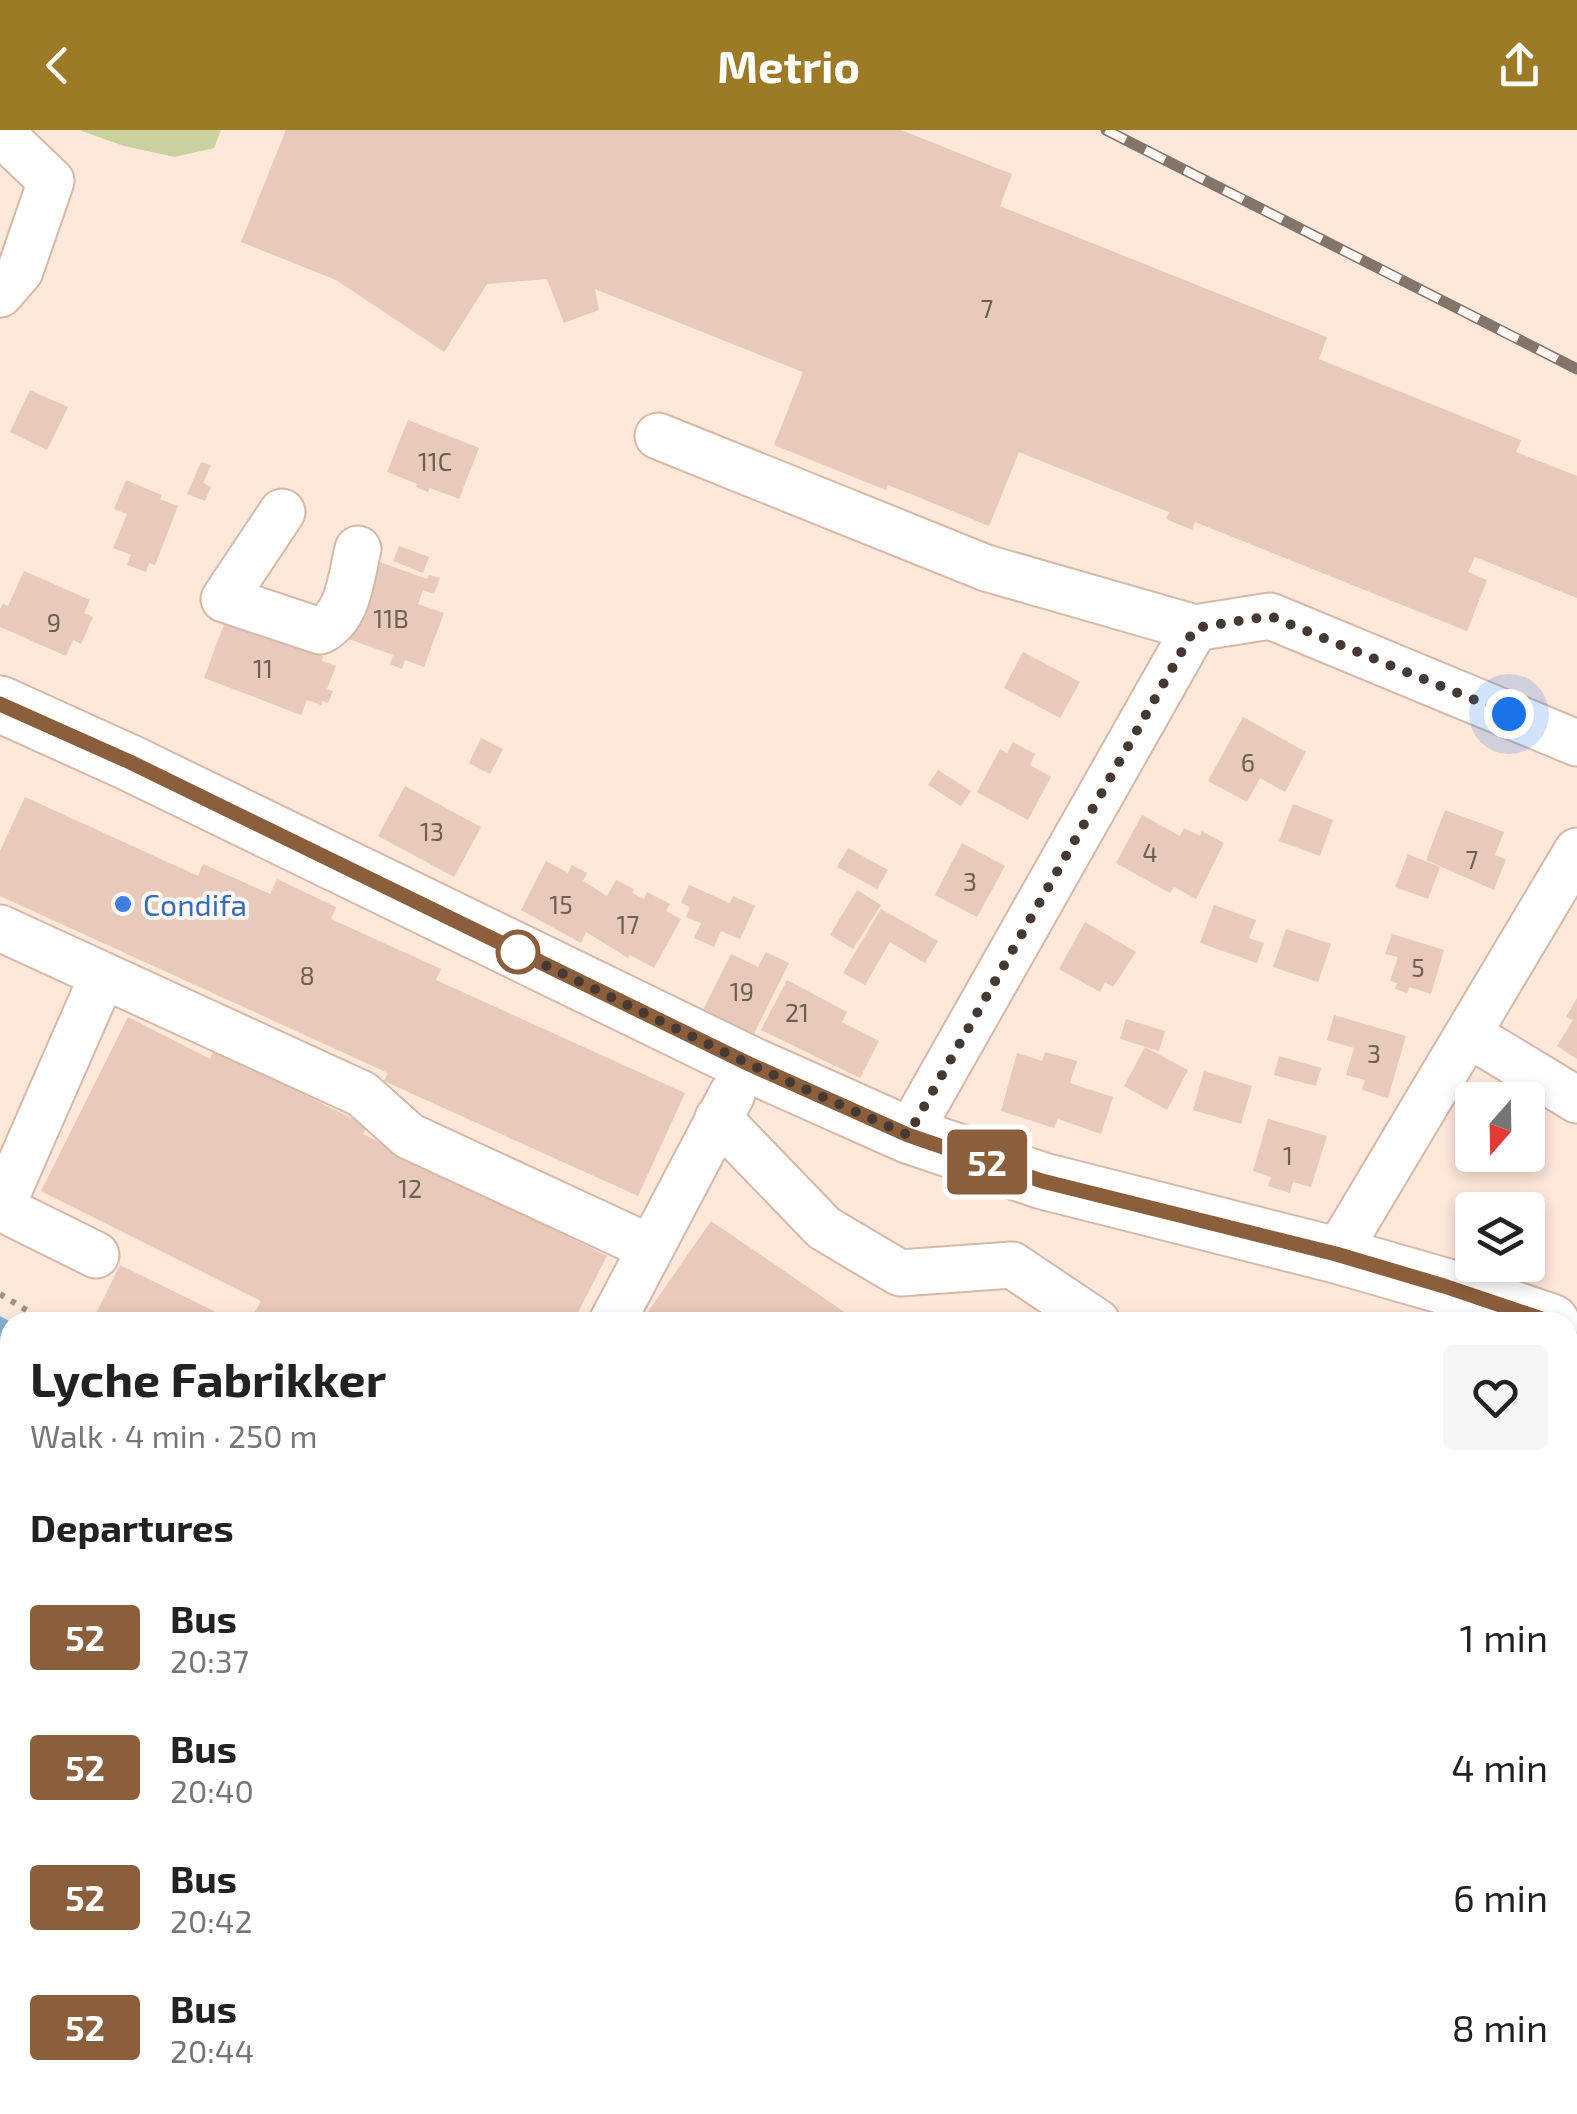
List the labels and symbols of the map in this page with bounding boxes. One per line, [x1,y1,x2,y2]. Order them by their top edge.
house number: 7 [981,293,994,323]
house number: 11C [418,446,452,476]
house number: 11B [373,603,409,633]
house number: 9 [47,607,61,637]
house number: 11 [253,653,273,683]
your location [1484,689,1534,739]
house number: 6 [1241,747,1255,777]
house number: 13 [420,816,444,846]
house number: 4 [1142,837,1158,867]
house number: 7 [1466,844,1479,874]
house number: 3 [963,866,977,896]
place label: Condifa [143,886,247,922]
house number: 15 [549,889,573,919]
marker: Condifa [112,893,134,915]
house number: 17 [617,909,640,939]
unlabelled marker [497,931,539,973]
house number: 5 [1411,952,1425,982]
house number: 8 [299,960,315,990]
house number: 19 [730,976,754,1006]
house number: 21 [785,997,809,1027]
house number: 3 [1367,1038,1381,1068]
north arrow [1455,1082,1545,1172]
line badge: 52 [942,1130,1032,1194]
house number: 1 [1283,1140,1293,1170]
house number: 12 [398,1173,422,1203]

